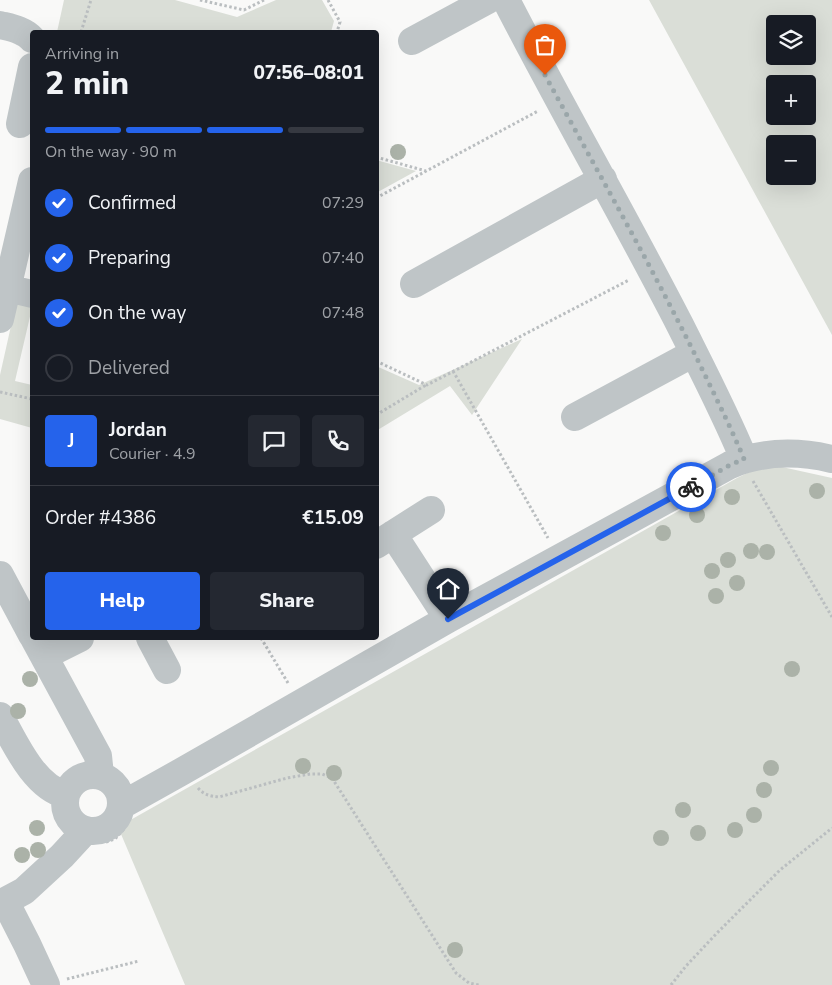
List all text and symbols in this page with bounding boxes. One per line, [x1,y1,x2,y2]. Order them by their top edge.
map controls [766,15,816,185]
button: layers [766,15,816,65]
pin [524,24,566,75]
icon: bag [531,31,559,59]
text: Arriving in [45,43,119,65]
text: 07:56–08:01 [253,60,364,86]
text: 2 min [45,62,129,105]
button: + [766,75,816,125]
button: − [766,135,816,185]
text: On the way · 90 m [45,141,177,163]
icon: check [45,189,73,217]
text: Confirmed [88,190,176,216]
text: 07:29 [322,192,364,214]
icon: check [45,244,73,272]
text: Preparing [88,245,171,271]
text: 07:40 [322,247,364,269]
icon: check [45,299,73,327]
text: On the way [88,300,186,326]
text: 07:48 [322,302,364,324]
text: Delivered [88,355,170,381]
button: chat [248,415,300,467]
button: phone [312,415,364,467]
text: Jordan [109,417,167,443]
text: J [68,428,74,454]
text: Courier · 4.9 [109,443,195,465]
courier [666,462,716,512]
icon: bike [677,473,705,501]
text: Order #4386 [45,505,156,531]
text: €15.09 [302,505,364,531]
pin [427,568,469,619]
button: Help [45,572,200,630]
button: Share [210,572,364,630]
icon: home [434,575,462,603]

